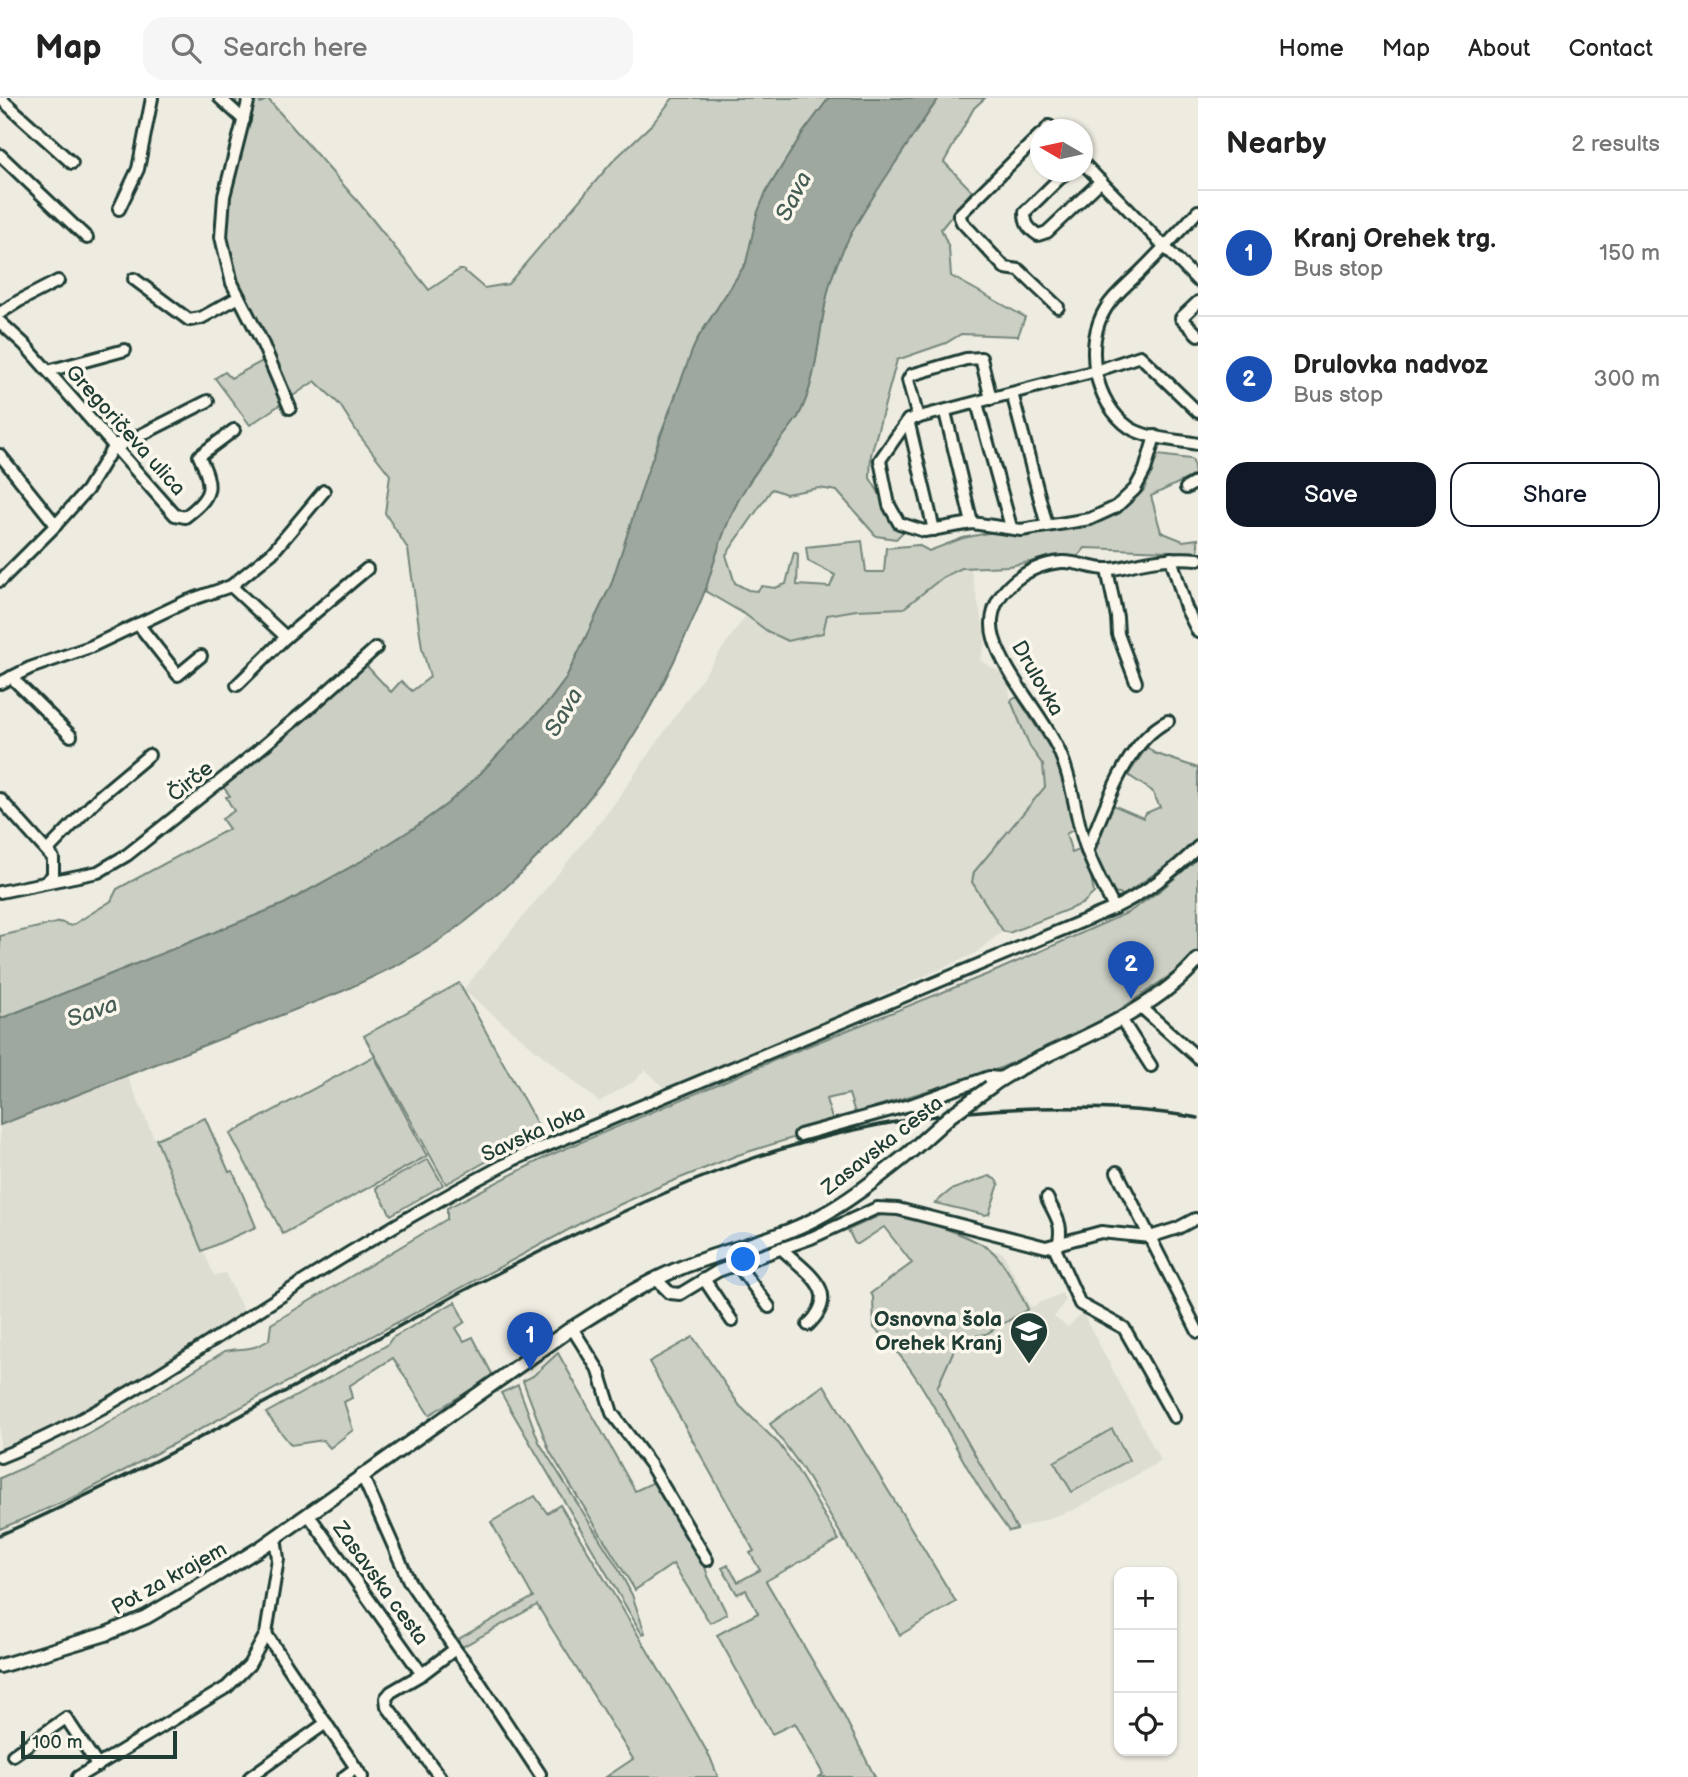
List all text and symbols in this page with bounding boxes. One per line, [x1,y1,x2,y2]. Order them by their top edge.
search box [143,17,633,80]
text: Map [35,28,101,68]
icon: search [167,29,205,67]
text: Search here [223,33,367,64]
text: Home [1279,34,1344,63]
text: Map [1382,34,1430,63]
text: About [1468,34,1530,63]
text: Contact [1568,34,1653,63]
north arrow [1030,119,1093,182]
text: Nearby [1226,126,1326,162]
text: 2 results [1571,130,1660,158]
water label: Sava [770,167,818,226]
text: Kranj Orehek trg. [1293,224,1496,255]
text: 1 [1244,239,1254,267]
text: 150 m [1599,239,1660,267]
text: Bus stop [1293,255,1383,283]
text: Drulovka nadvoz [1293,350,1488,381]
street label: Gregoričeva ulica [60,360,191,501]
text: 2 [1242,365,1256,393]
text: 300 m [1594,365,1660,393]
text: Bus stop [1293,381,1383,409]
button: Save [1226,462,1436,527]
button: Share [1450,462,1660,527]
street label: Drulovka [1006,636,1069,720]
water label: Sava [539,683,589,742]
street label: Čirče [162,755,218,807]
pin: 2 [1108,941,1154,999]
water label: Sava [63,990,121,1034]
street label: Zasavska cesta [816,1090,948,1201]
street label: Savska loka [477,1099,589,1167]
your location [726,1242,760,1276]
place label: Osnovna šola Orehek Kranj [874,1307,1002,1356]
school or university icon: Osnovna šola Orehek Kranj [1008,1310,1050,1365]
pin: 1 [507,1312,553,1370]
street label: Zasavska cesta [327,1516,434,1650]
street label: Pot za krajem [107,1537,231,1620]
map controls [1114,1567,1177,1756]
button: + [1114,1567,1177,1630]
button: − [1114,1630,1177,1693]
button: locate [1114,1693,1177,1756]
scale bar [21,1728,177,1760]
text: 100 m [32,1731,83,1754]

